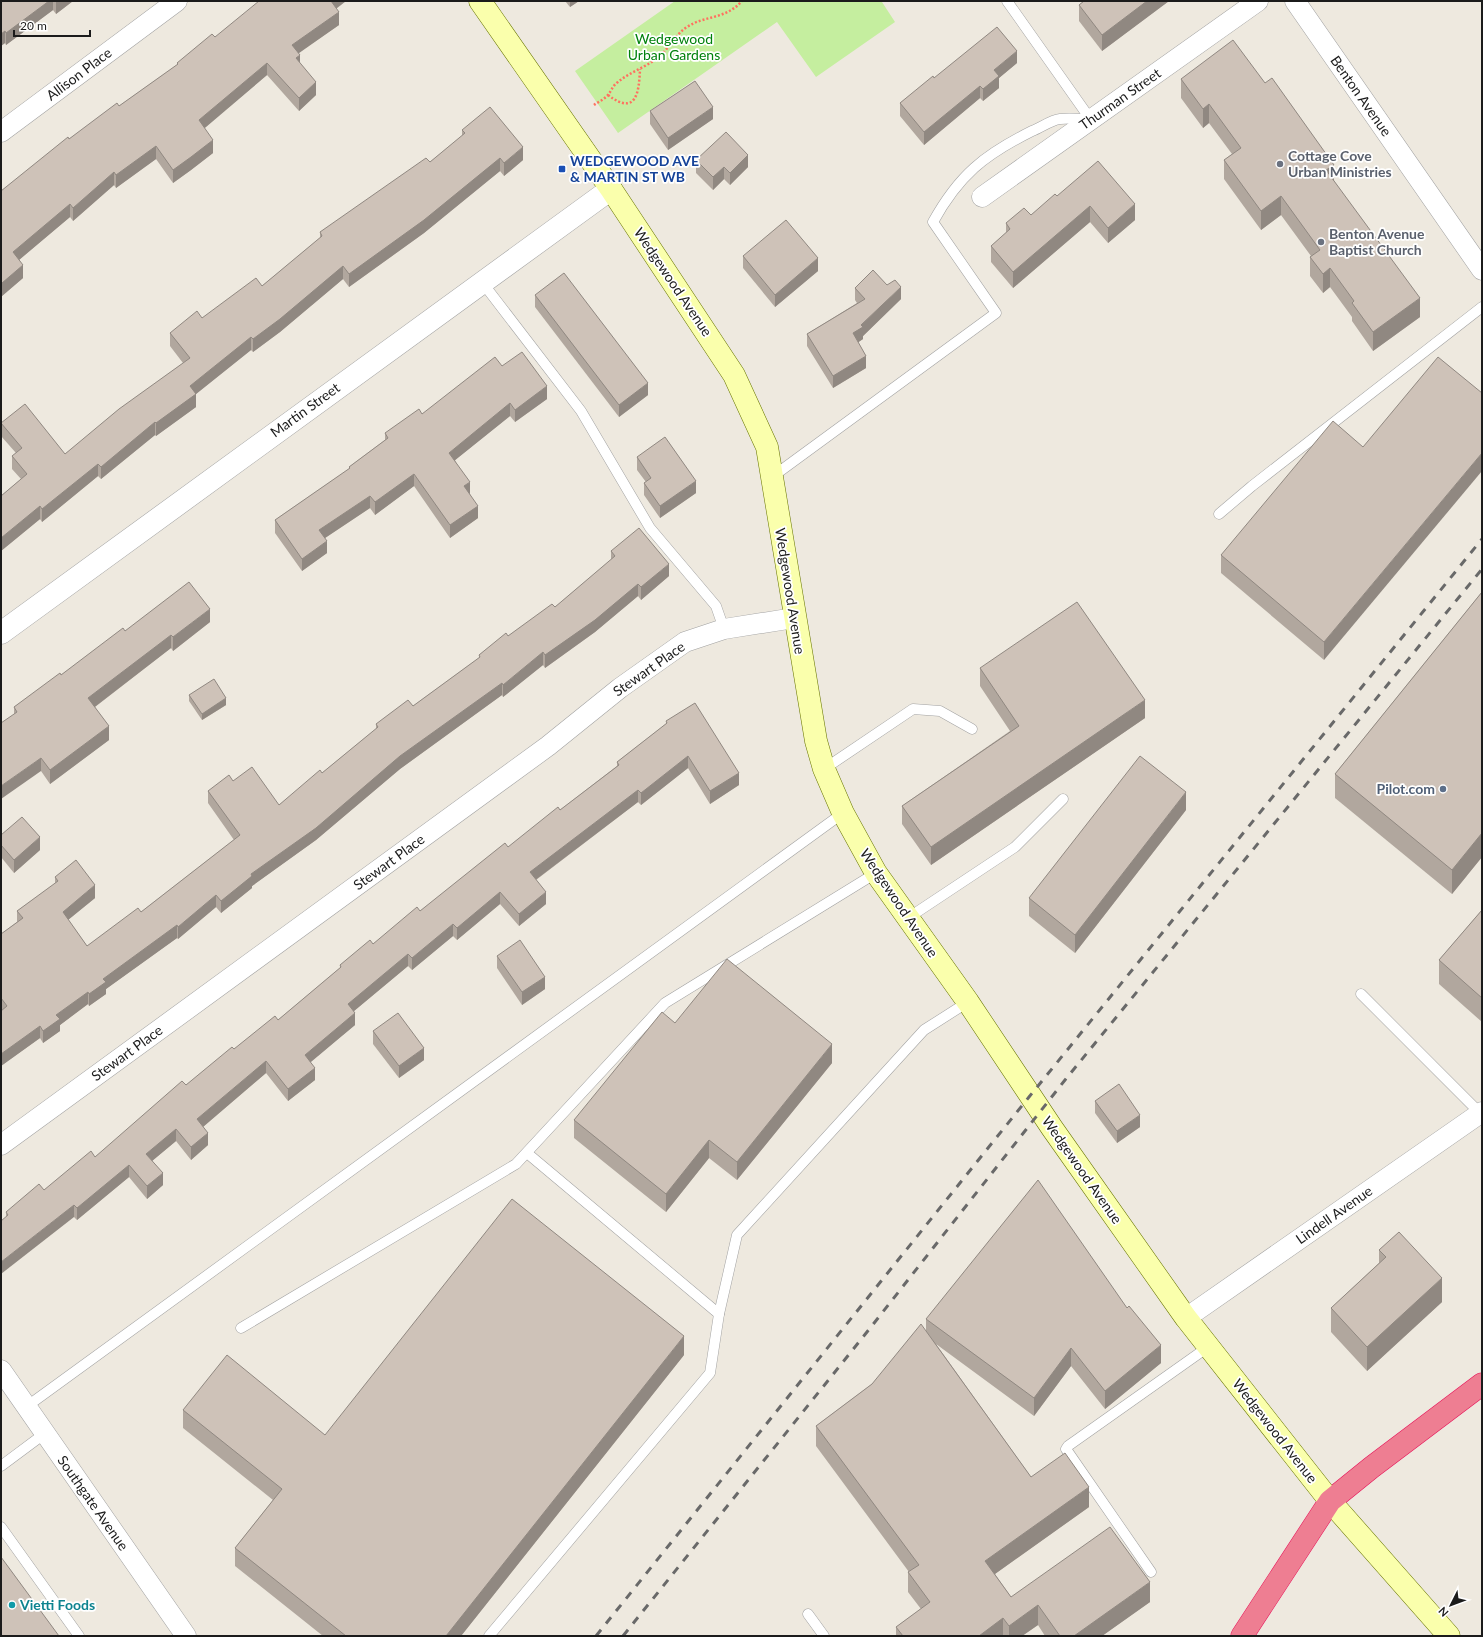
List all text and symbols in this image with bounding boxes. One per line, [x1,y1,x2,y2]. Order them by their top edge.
scale bar [14,12,90,38]
text: 20 m [20,18,47,33]
park label: Wedgewood Urban Gardens [628,30,720,63]
street label: Allison Place [43,44,115,104]
street label: Benton Avenue [1327,52,1395,139]
street label: Thurman Street [1076,64,1164,133]
place label: Cottage Cove Urban Ministries [1288,147,1392,180]
place label: WEDGEWOOD AVE & MARTIN ST WB [570,152,699,185]
marker: Cottage Cove Urban Ministries [1275,159,1285,169]
marker: WEDGEWOOD AVE & MARTIN ST WB [557,164,567,174]
street label: Wedgewood Avenue [631,224,716,339]
place label: Benton Avenue Baptist Church [1329,225,1425,258]
marker: Benton Avenue Baptist Church [1316,237,1326,247]
street label: Martin Street [267,379,343,440]
street label: Wedgewood Avenue [772,527,809,655]
street label: Stewart Place [610,638,688,700]
place label: Pilot.com [1376,780,1435,797]
marker: Pilot.com [1438,784,1448,794]
street label: Stewart Place [350,830,428,893]
street label: Wedgewood Avenue [857,845,942,960]
street label: Stewart Place [88,1021,166,1084]
street label: Wedgewood Avenue [1039,1113,1126,1227]
street label: Lindell Avenue [1292,1182,1375,1247]
street label: Wedgewood Avenue [1229,1375,1321,1486]
street label: Southgate Avenue [54,1452,133,1554]
north arrow [1431,1585,1471,1625]
place label: Vietti Foods [19,1596,95,1613]
marker: Vietti Foods [7,1600,17,1610]
text: N [1436,1605,1451,1620]

